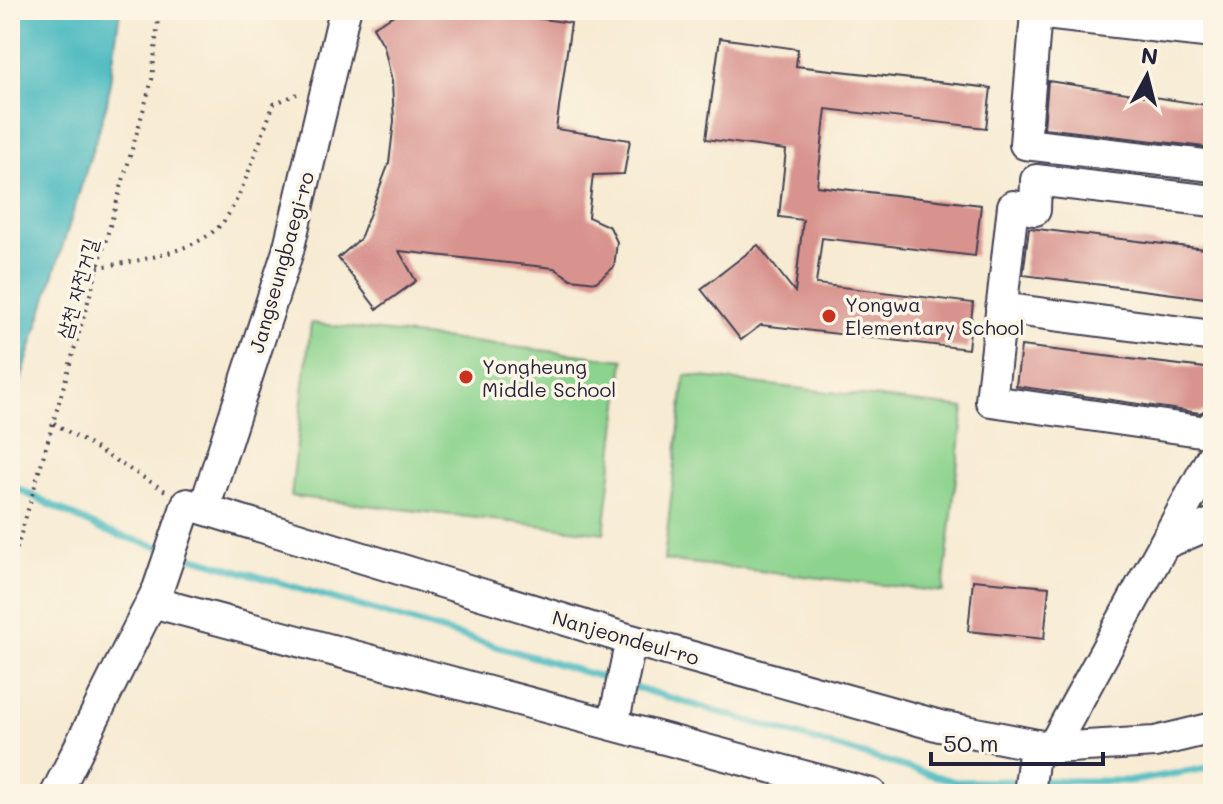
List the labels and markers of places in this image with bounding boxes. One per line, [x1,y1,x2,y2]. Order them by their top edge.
place label: Yongwa Elementary School [845,291,1024,340]
marker: Yongwa Elementary School [820,307,838,325]
place label: Yongheung Middle School [482,353,616,402]
marker: Yongheung Middle School [457,368,475,386]

